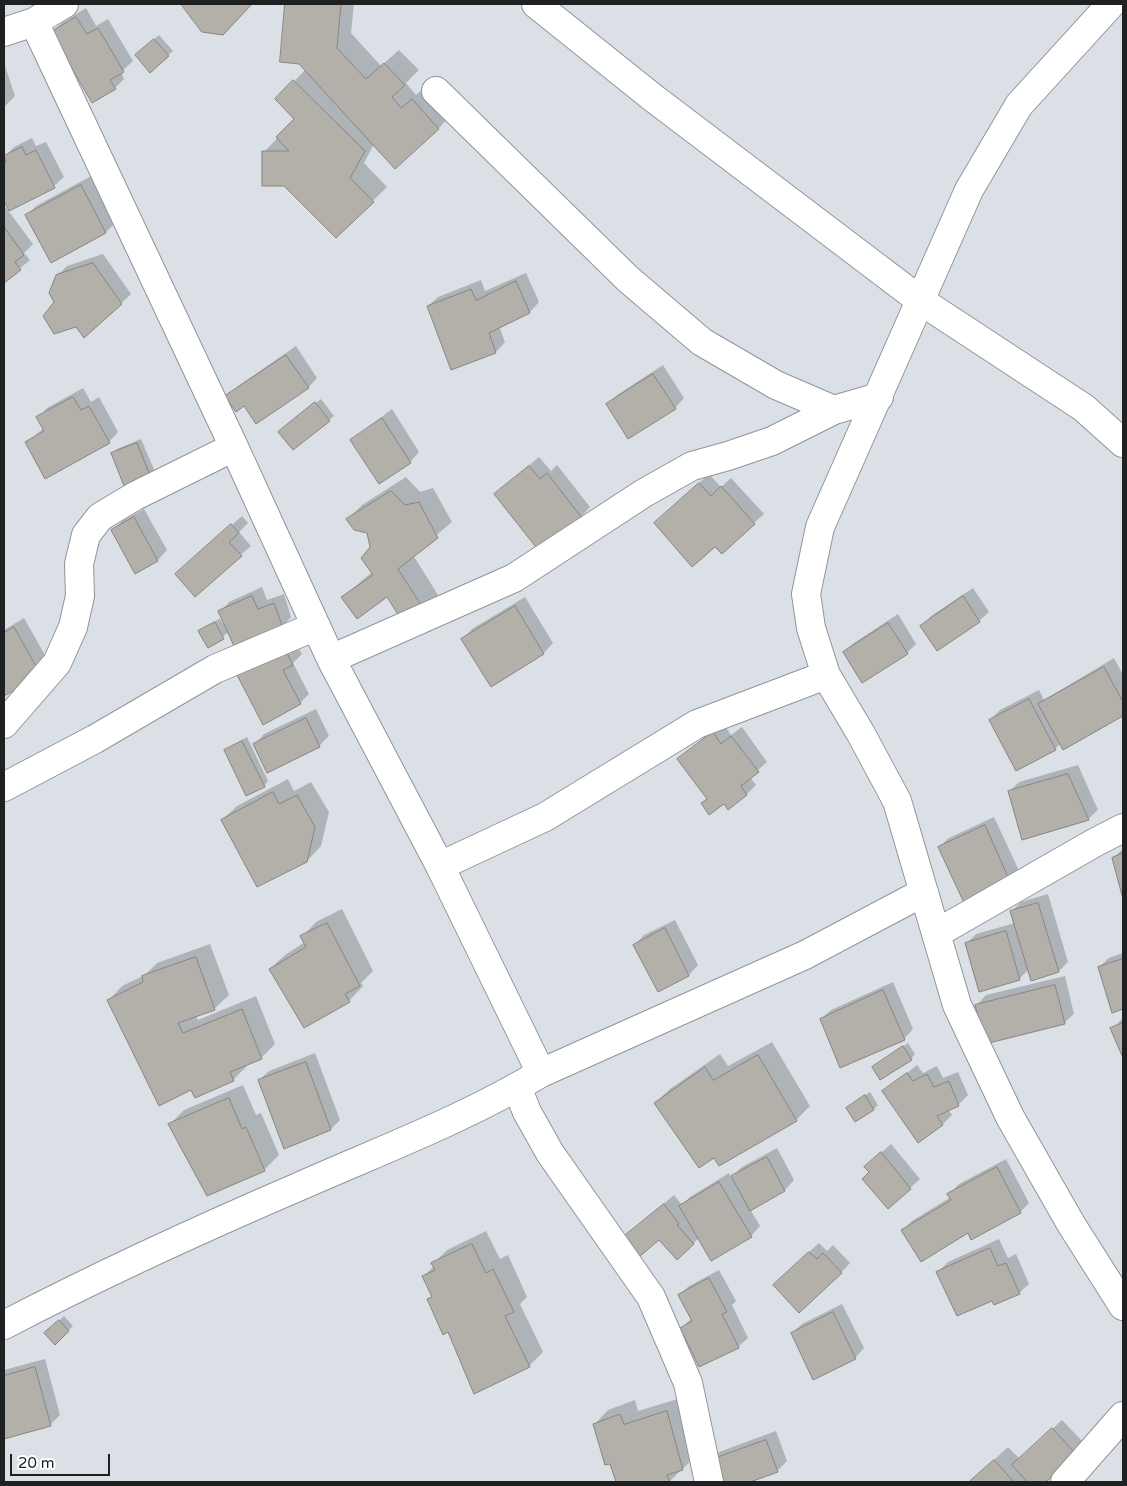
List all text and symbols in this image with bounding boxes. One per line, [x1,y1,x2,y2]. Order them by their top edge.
scale bar [12,1444,112,1476]
text: 20 m [18,1454,55,1472]

